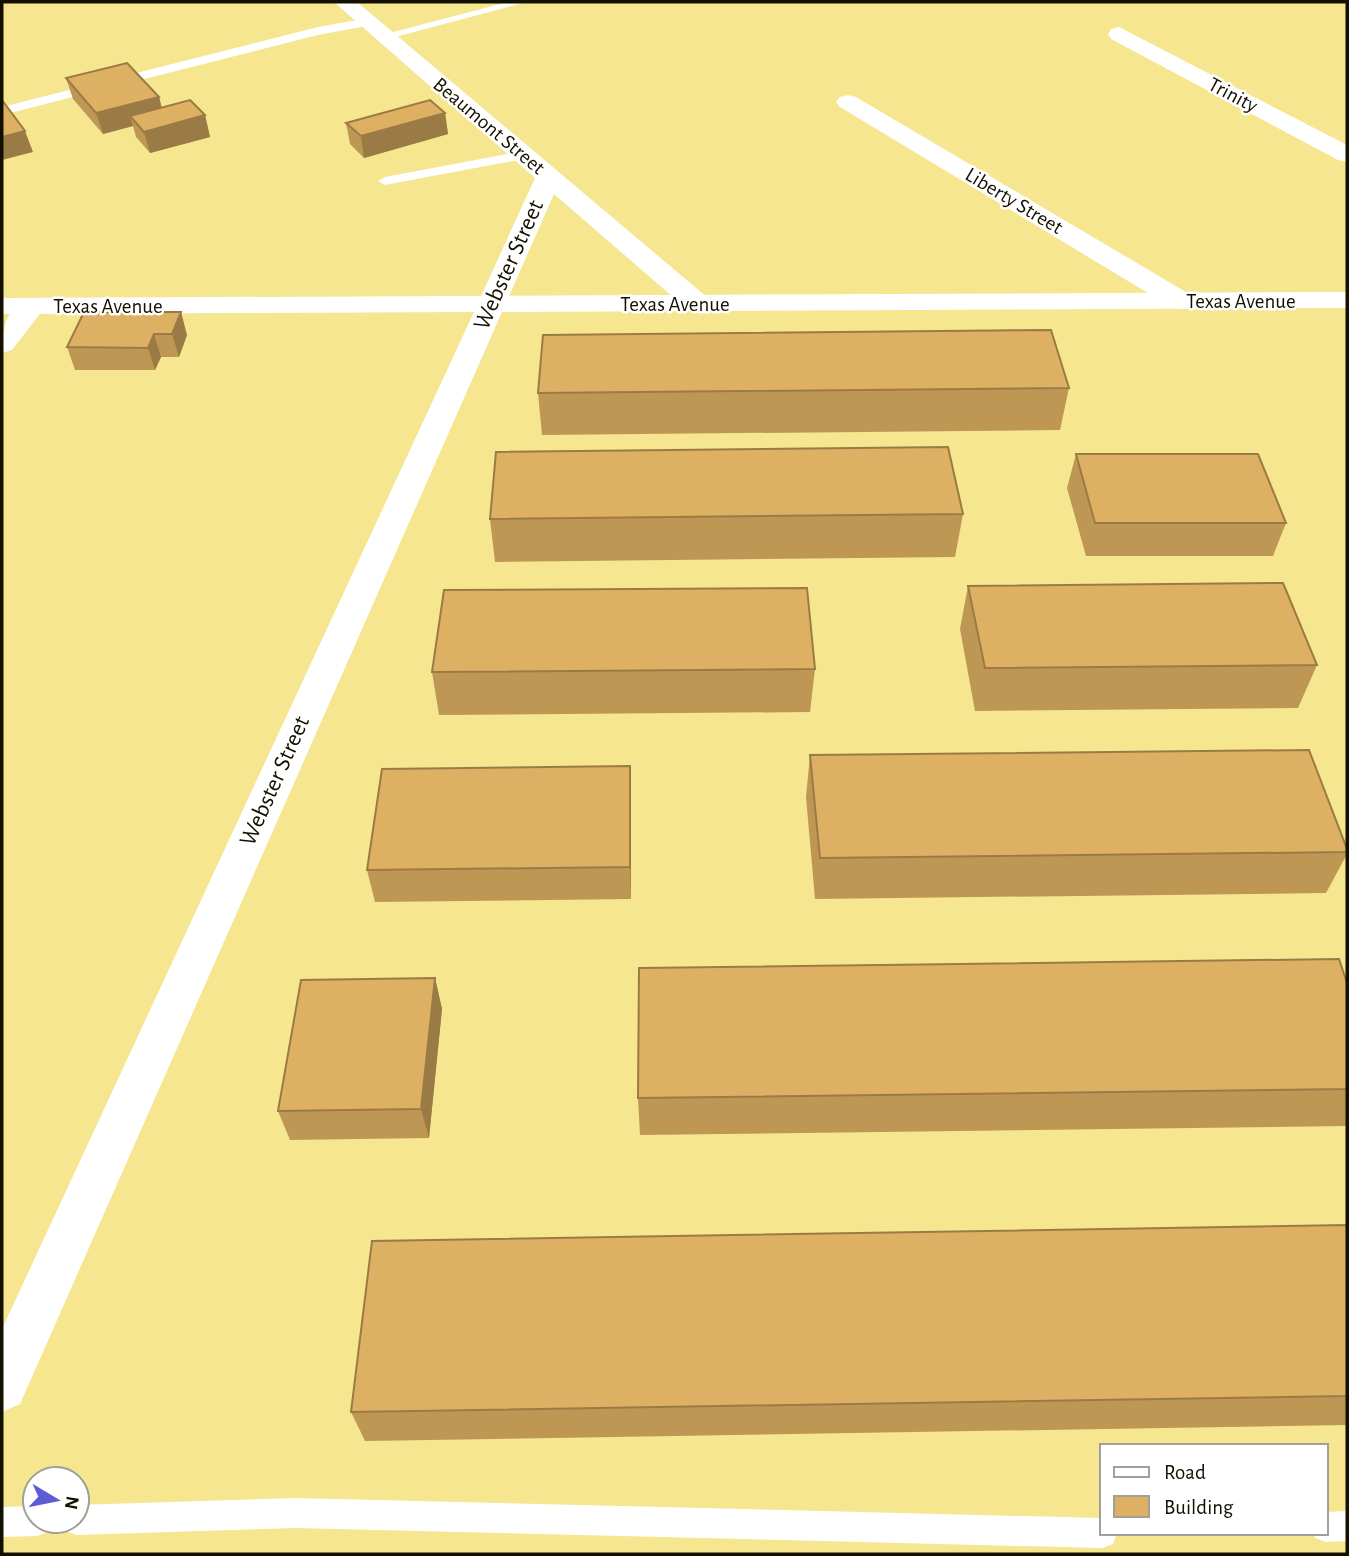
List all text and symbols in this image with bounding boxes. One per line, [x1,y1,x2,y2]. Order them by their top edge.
street label: Trinity [1205,73,1261,117]
street label: Beaumont Street [429,74,549,179]
street label: Liberty Street [962,164,1067,238]
street label: Webster Street [470,196,548,333]
street label: Texas Avenue [1186,291,1296,312]
street label: Texas Avenue [620,294,730,315]
street label: Texas Avenue [53,296,163,317]
street label: Webster Street [236,712,314,849]
legend [1100,1444,1328,1535]
text: Road [1164,1462,1206,1483]
north arrow [21,1465,91,1535]
text: N [61,1495,82,1511]
text: Building [1164,1497,1234,1518]

